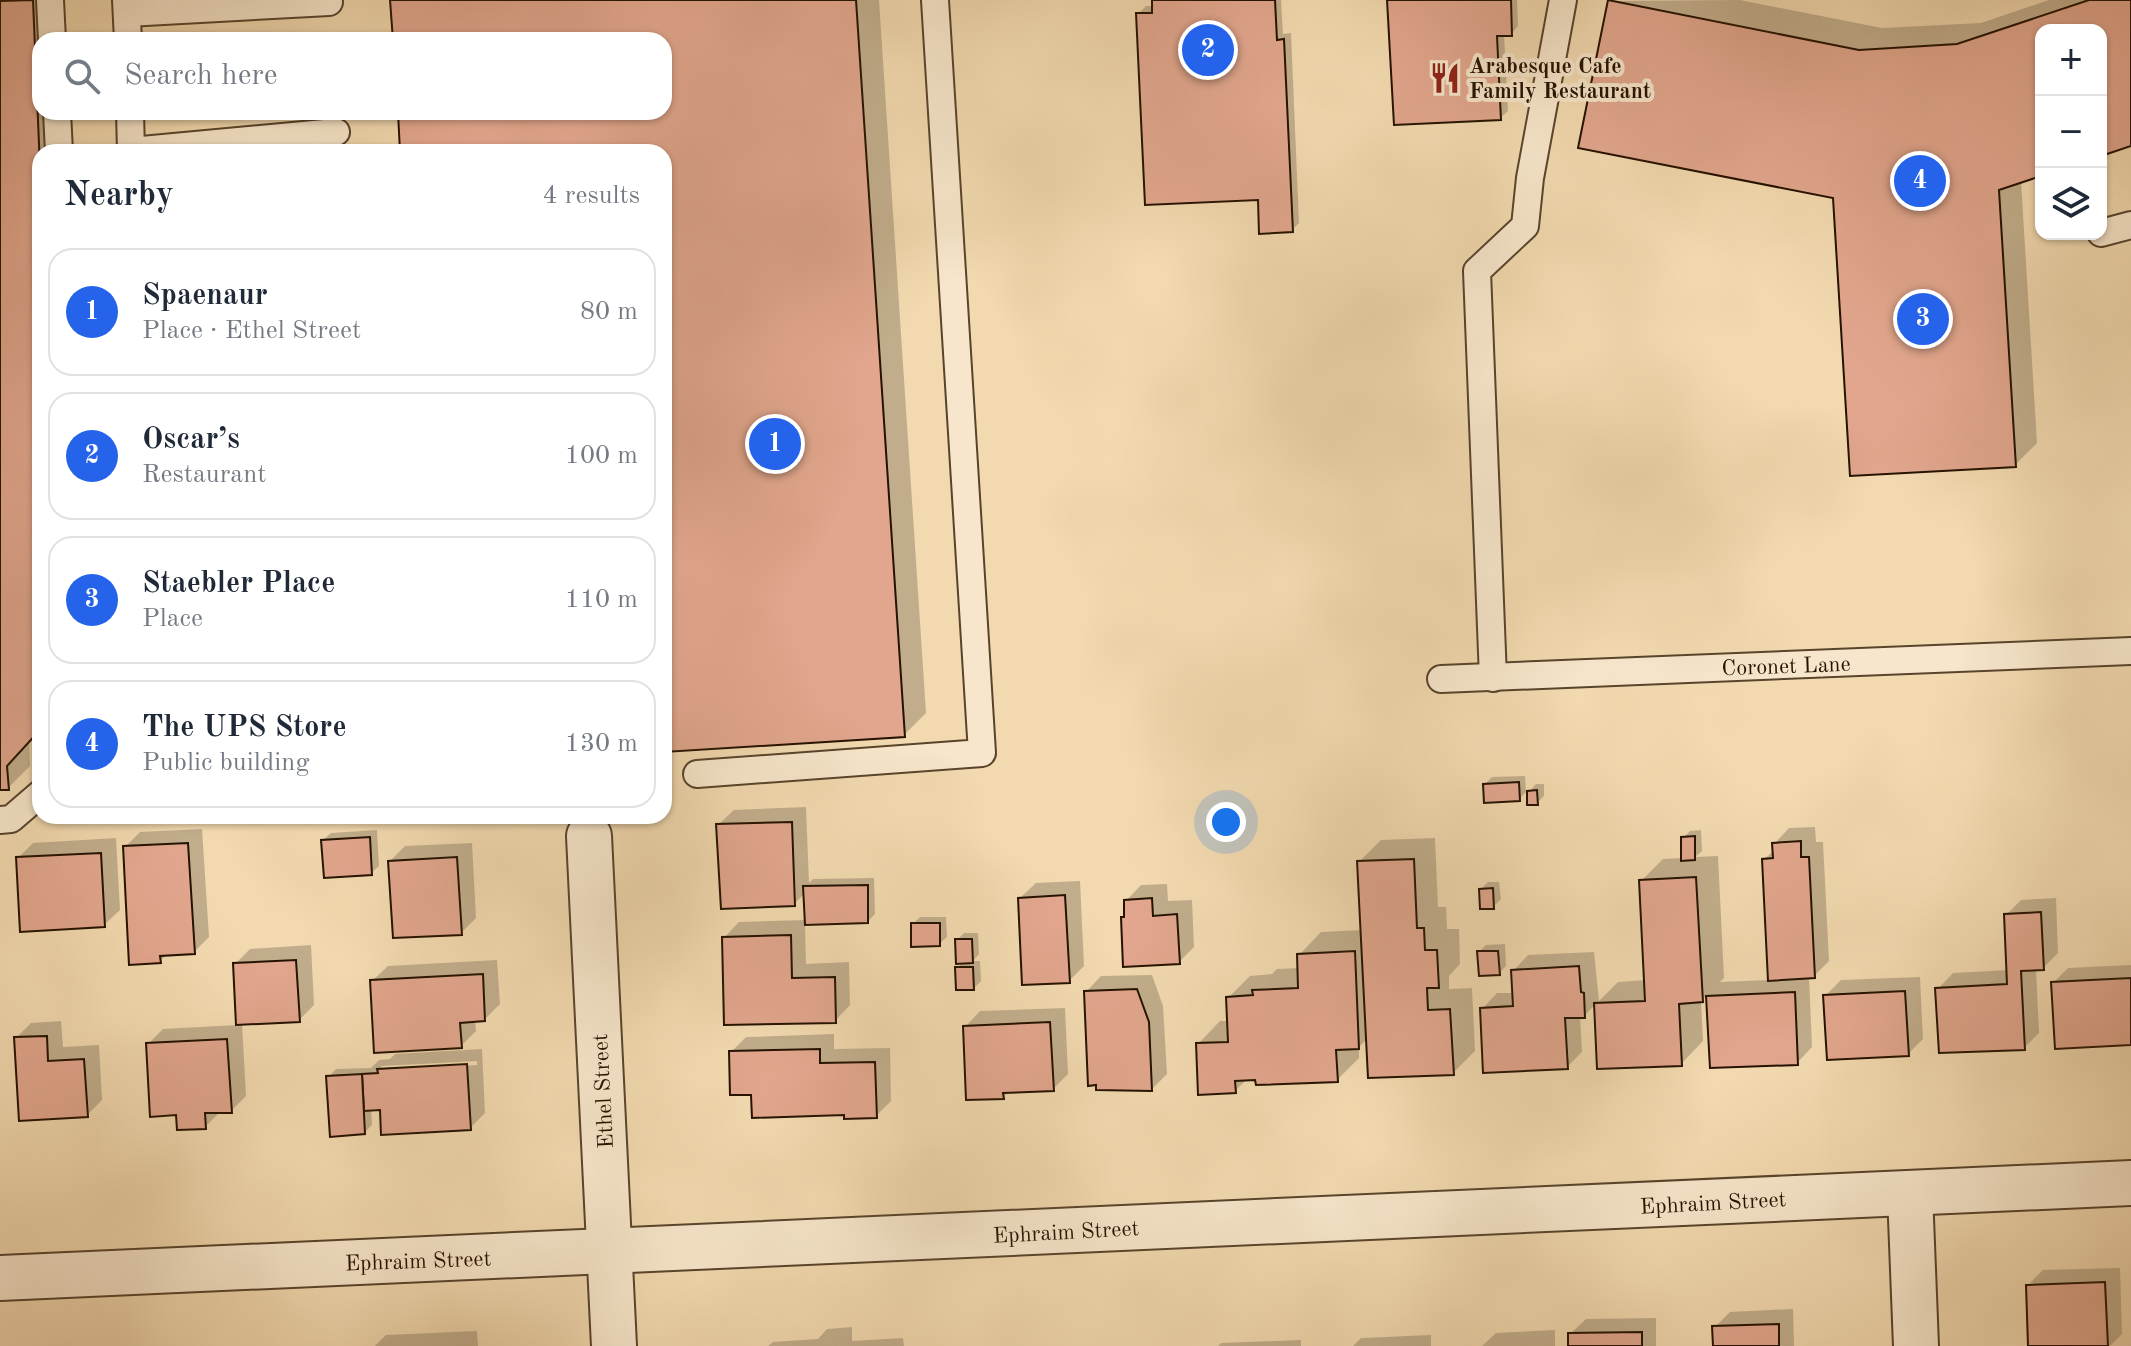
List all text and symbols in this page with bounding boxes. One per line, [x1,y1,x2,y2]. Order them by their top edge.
pin: 2 [1182,20,1234,80]
map controls [2035,24,2107,240]
button: + [2035,24,2107,96]
search box [32,32,672,120]
icon: search [60,54,104,98]
place label: Arabesque Cafe Family Restaurant [1469,56,1651,103]
text: Search here [124,61,278,91]
restaurant icon: Arabesque Cafe Family Restaurant [1428,61,1462,95]
button: − [2035,96,2107,168]
pin: 4 [1894,151,1946,211]
button: layers [2035,168,2107,240]
text: Nearby [64,179,174,213]
text: 4 results [542,183,640,209]
text: Spaenaur [142,281,268,311]
pin: 3 [1897,289,1949,349]
text: 1 [84,299,100,325]
text: 80 m [580,299,638,325]
text: Place · Ethel Street [142,318,361,344]
pin: 1 [749,414,801,474]
text: Oscar’s [142,425,240,455]
text: 2 [84,443,100,469]
text: 100 m [565,443,638,469]
text: Restaurant [142,462,266,488]
text: Staebler Place [142,569,335,599]
text: 3 [84,587,100,613]
text: 110 m [565,587,638,613]
text: Place [142,606,203,632]
street label: Coronet Lane [1721,654,1851,680]
text: The UPS Store [142,713,347,743]
text: 4 [84,731,100,757]
text: 130 m [565,731,638,757]
text: Public building [142,750,309,776]
your location [1206,802,1246,842]
street label: Ethel Street [590,1033,618,1149]
street label: Ephraim Street [1639,1189,1787,1219]
street label: Ephraim Street [992,1218,1140,1248]
street label: Ephraim Street [345,1248,492,1276]

